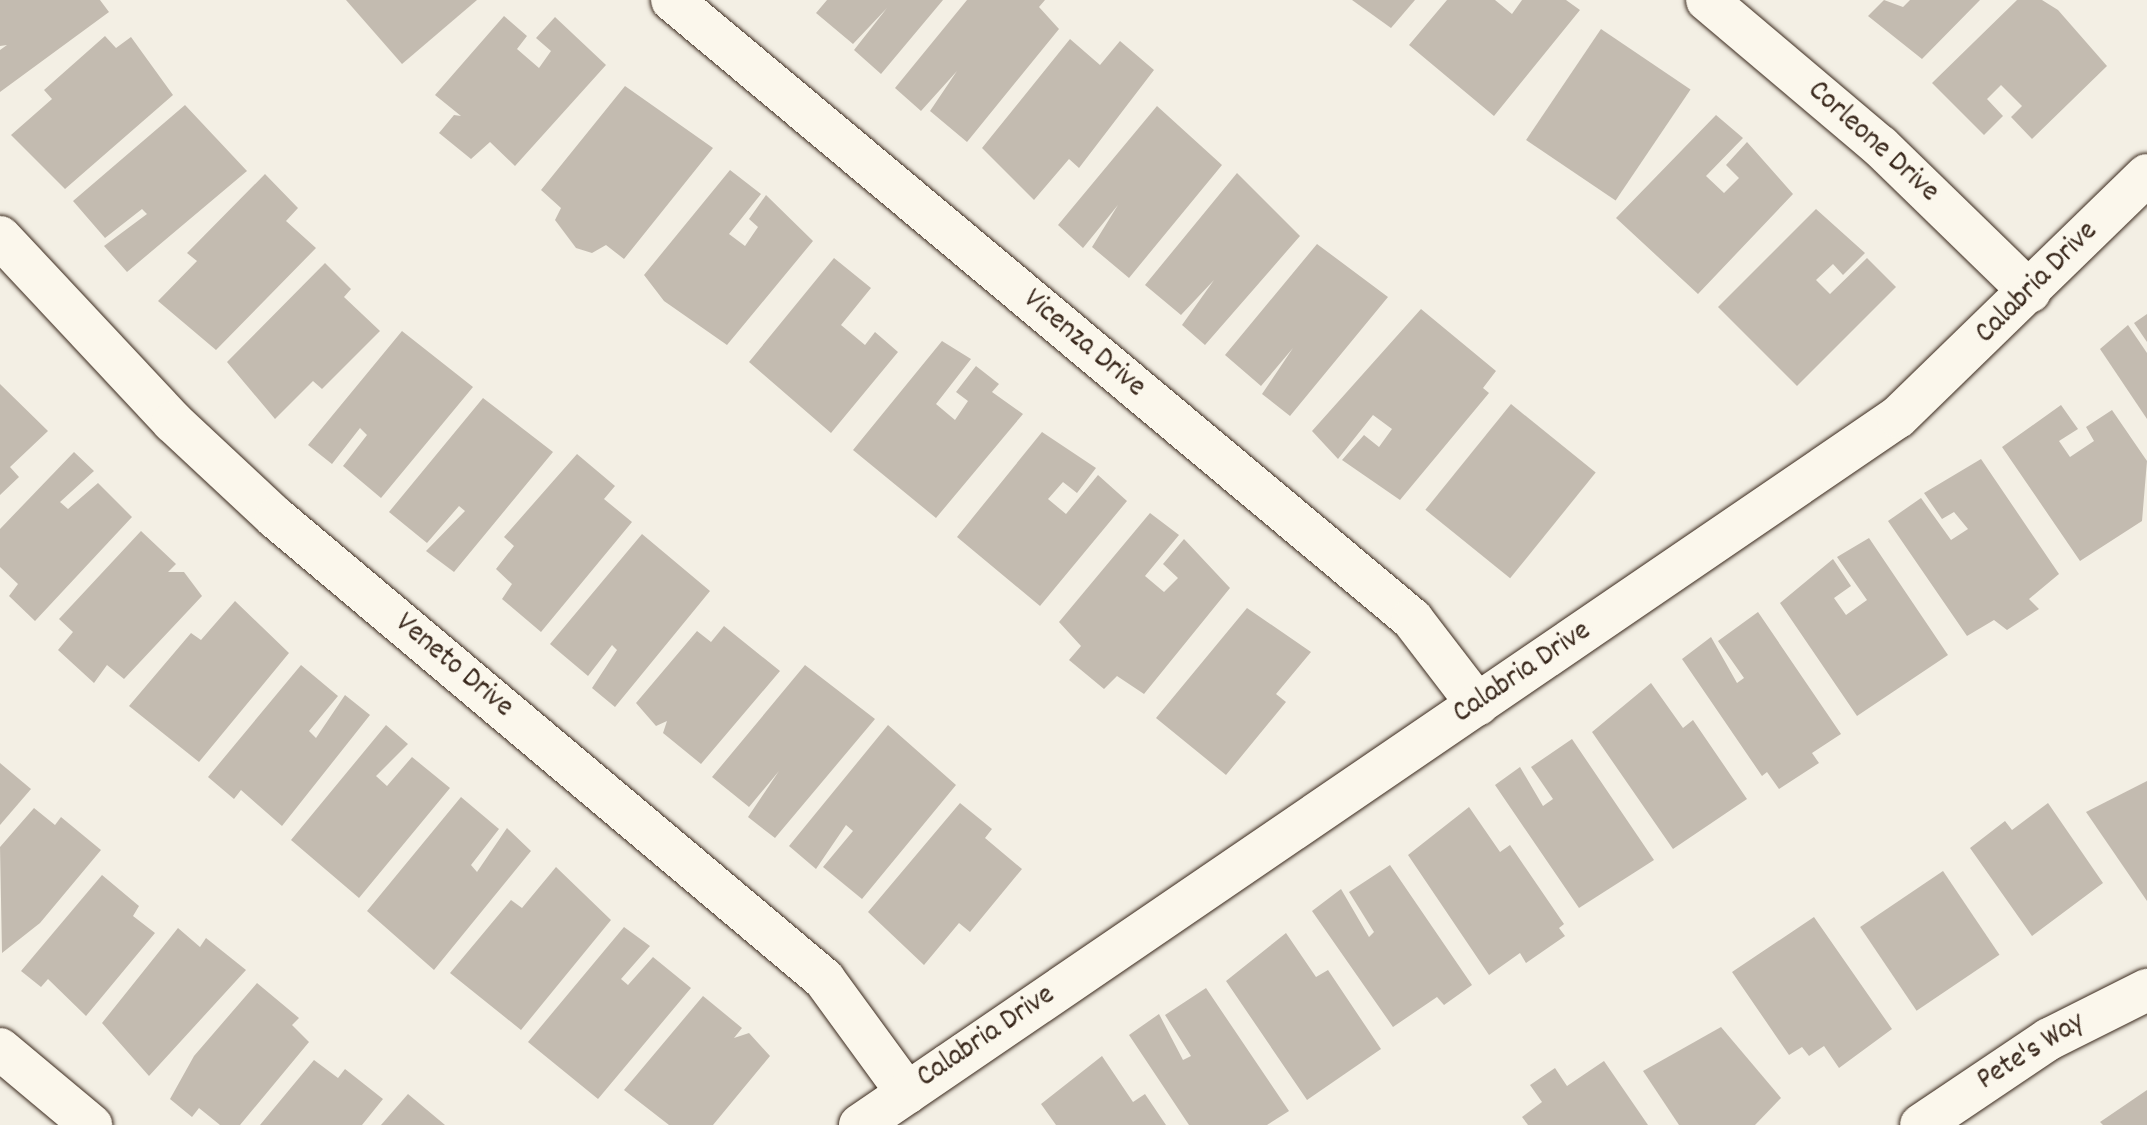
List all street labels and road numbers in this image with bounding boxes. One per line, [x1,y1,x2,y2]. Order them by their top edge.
street label: Corleone Drive [1799,75,1945,211]
street label: Calabria Drive [1969,215,2107,353]
street label: Vicenza Drive [1014,283,1152,407]
street label: Veneto Drive [386,607,520,727]
street label: Calabria Drive [1447,615,1599,733]
street label: Calabria Drive [911,979,1063,1097]
street label: Pete's Way [1972,1006,2092,1100]

